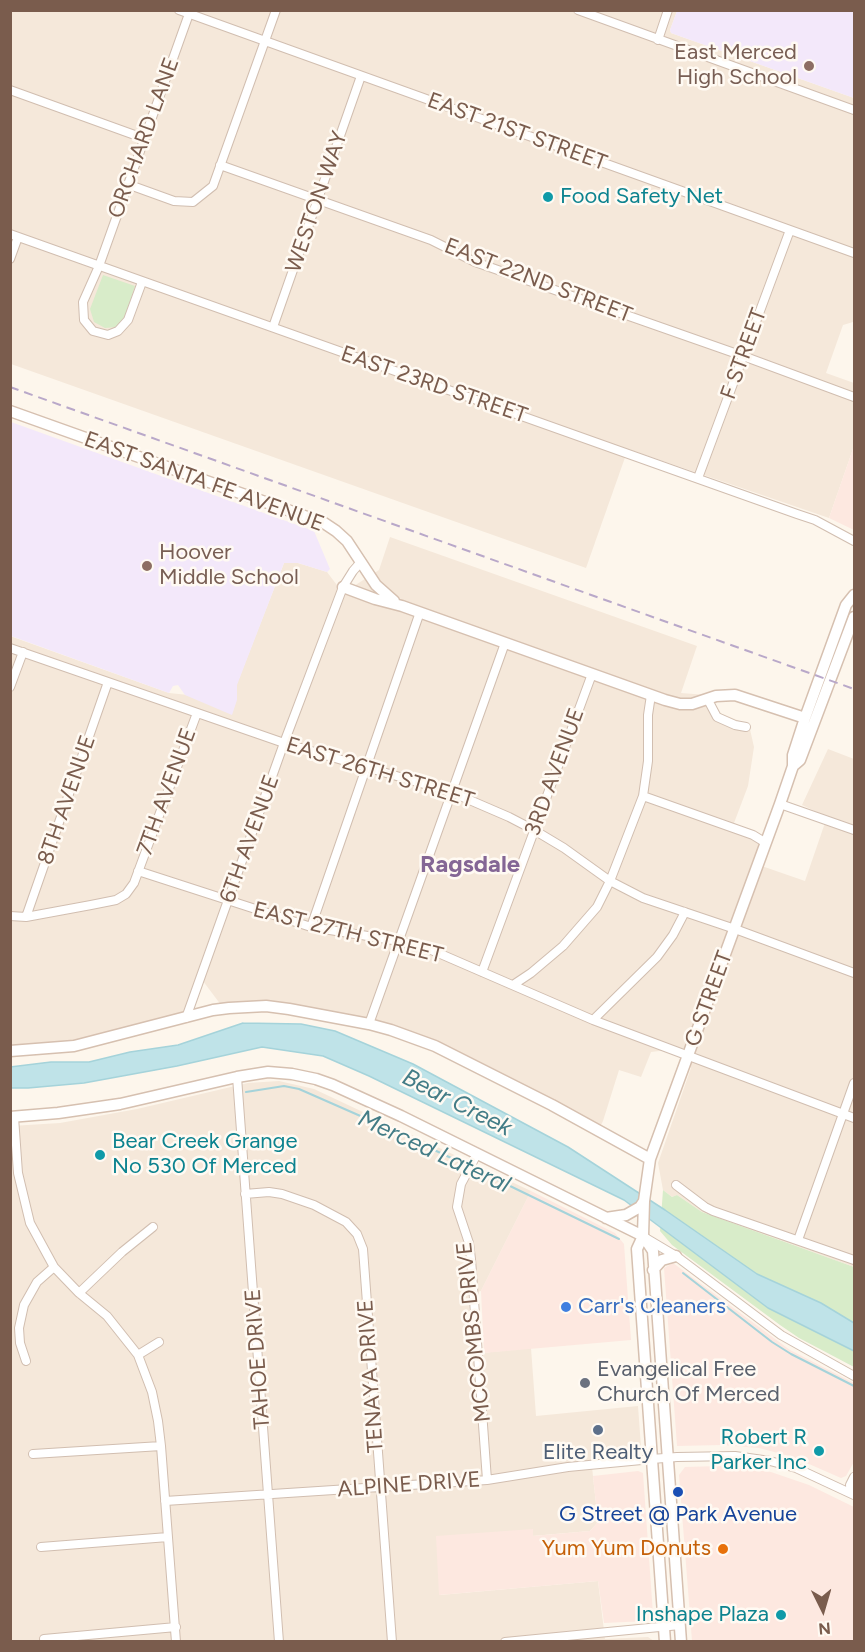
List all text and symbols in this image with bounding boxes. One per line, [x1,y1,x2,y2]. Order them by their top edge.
place label: East Merced High School [674,40,797,92]
street label: ORCHARD LANE [103,54,185,222]
marker: East Merced High School [802,59,816,73]
street label: EAST 21ST STREET [424,87,610,177]
street label: WESTON WAY [280,128,354,276]
place label: Food Safety Net [560,184,723,210]
marker: Food Safety Net [541,190,555,204]
street label: EAST 22ND STREET [440,233,636,329]
street label: F STREET [715,305,773,403]
street label: EAST 23RD STREET [337,341,531,429]
street label: EAST SANTA FE AVENUE [80,426,328,538]
place label: Hoover Middle School [159,540,299,592]
marker: Hoover Middle School [140,559,154,573]
street label: 3RD AVENUE [520,704,590,840]
street label: 7TH AVENUE [132,725,202,859]
street label: 8TH AVENUE [32,732,102,868]
street label: EAST 26TH STREET [283,732,477,814]
street label: 6TH AVENUE [215,771,285,907]
district label: Ragsdale [420,851,520,879]
street label: EAST 27TH STREET [250,897,446,969]
street label: G STREET [680,948,738,1050]
water label: Bear Creek [397,1063,517,1143]
water label: Merced Lateral [353,1104,515,1200]
place label: Bear Creek Grange No 530 Of Merced [112,1129,298,1180]
marker: Bear Creek Grange No 530 Of Merced [93,1148,107,1162]
street label: MCCOMBS DRIVE [451,1240,497,1424]
street label: TAHOE DRIVE [240,1288,276,1430]
place label: Carr's Cleaners [578,1294,726,1320]
street label: TENAYA DRIVE [352,1298,390,1454]
marker: Carr's Cleaners [559,1300,573,1314]
place label: Evangelical Free Church Of Merced [597,1357,780,1408]
marker: Evangelical Free Church Of Merced [578,1376,592,1390]
marker: Elite Realty [591,1423,605,1437]
place label: Robert R Parker Inc [710,1425,807,1476]
place label: Elite Realty [543,1440,653,1466]
marker: Robert R Parker Inc [812,1444,826,1458]
street label: ALPINE DRIVE [336,1467,482,1503]
marker: G Street @ Park Avenue [671,1485,685,1499]
place label: G Street @ Park Avenue [559,1502,797,1528]
place label: Yum Yum Donuts [542,1536,711,1562]
marker: Yum Yum Donuts [716,1542,730,1556]
north arrow [793,1580,853,1640]
place label: Inshape Plaza [636,1602,769,1628]
marker: Inshape Plaza [774,1608,788,1622]
text: N [818,1618,832,1638]

